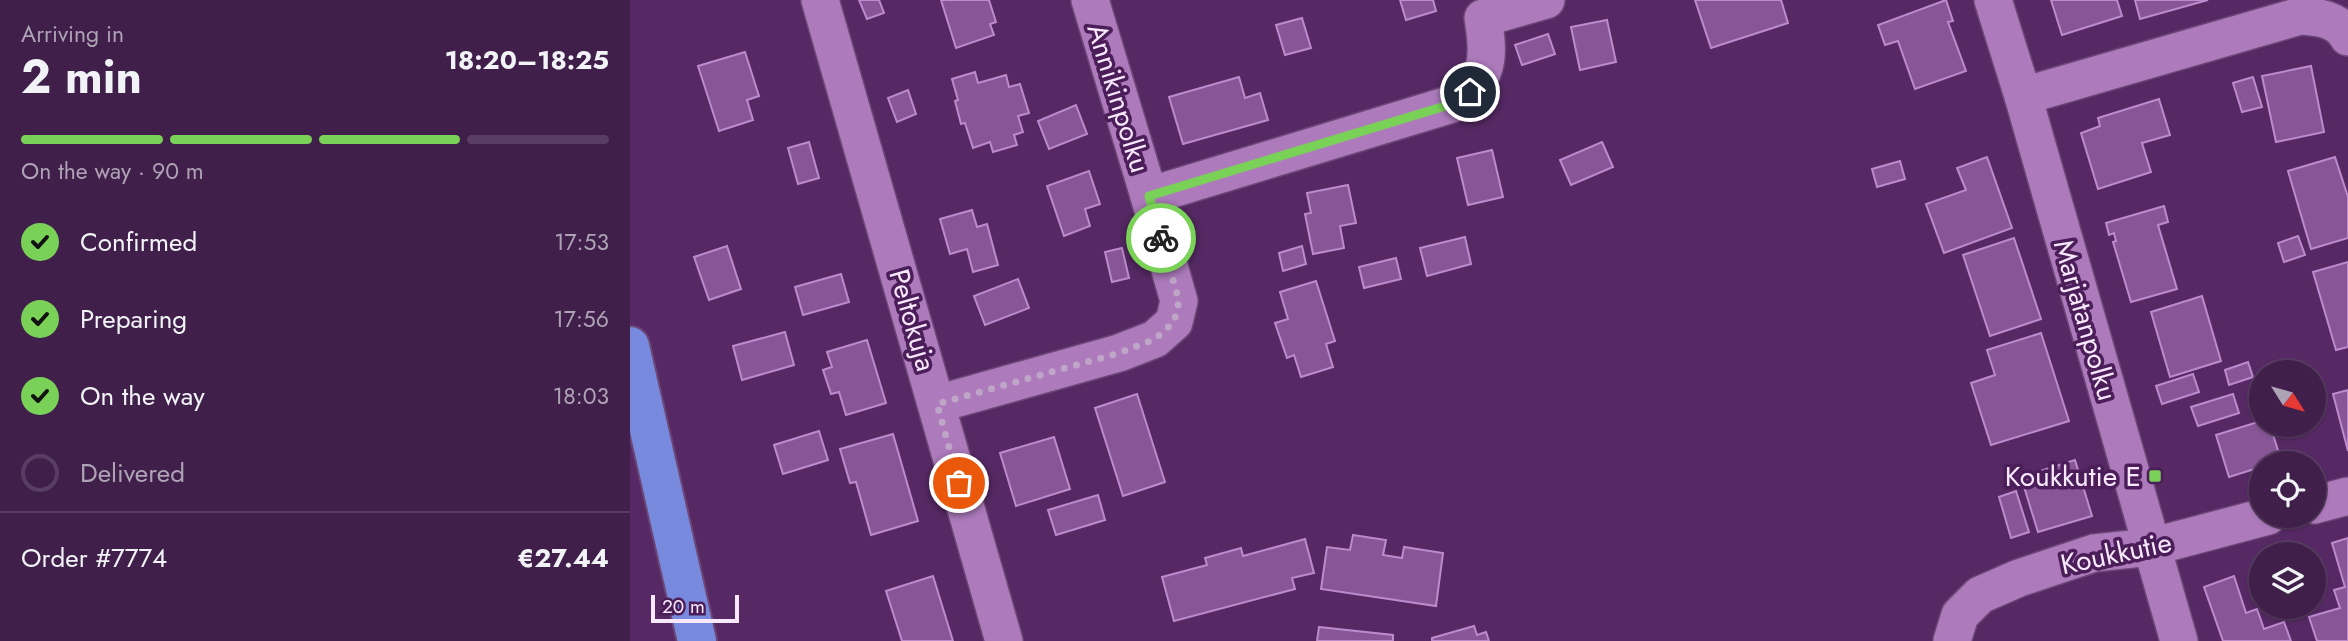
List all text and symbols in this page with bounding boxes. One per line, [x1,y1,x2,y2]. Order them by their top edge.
text: Arriving in [21,17,124,51]
street label: Annikinpolku [1076,19,1161,178]
text: 18:20–18:25 [445,41,609,79]
text: 2 min [21,44,142,110]
pin [1440,62,1500,122]
icon: home [1451,73,1489,111]
text: On the way · 90 m [21,154,204,188]
courier [1126,203,1196,273]
icon: bike [1142,219,1180,257]
icon: check [21,223,59,261]
text: Confirmed [80,223,197,261]
text: 17:53 [554,225,609,259]
street label: Marjatanpolku [2043,235,2128,405]
street label: Peltokuja [878,264,947,376]
icon: check [21,300,59,338]
text: Preparing [80,300,187,338]
text: 17:56 [553,302,609,336]
north arrow [2249,360,2326,438]
map controls [2249,360,2326,619]
icon: check [21,377,59,415]
text: On the way [80,377,205,415]
text: 18:03 [553,379,609,413]
button: locate [2249,451,2326,528]
pin [929,453,989,513]
text: Delivered [80,454,185,492]
place label: Koukkutie E [2005,456,2141,497]
icon: bag [940,464,978,502]
marker: Koukkutie E [2147,468,2163,484]
street label: Koukkutie [2057,522,2175,585]
text: Order #7774 [21,539,167,577]
text: €27.44 [517,539,609,577]
button: layers [2249,542,2326,619]
scale bar [651,592,738,624]
text: 20 m [662,593,705,620]

